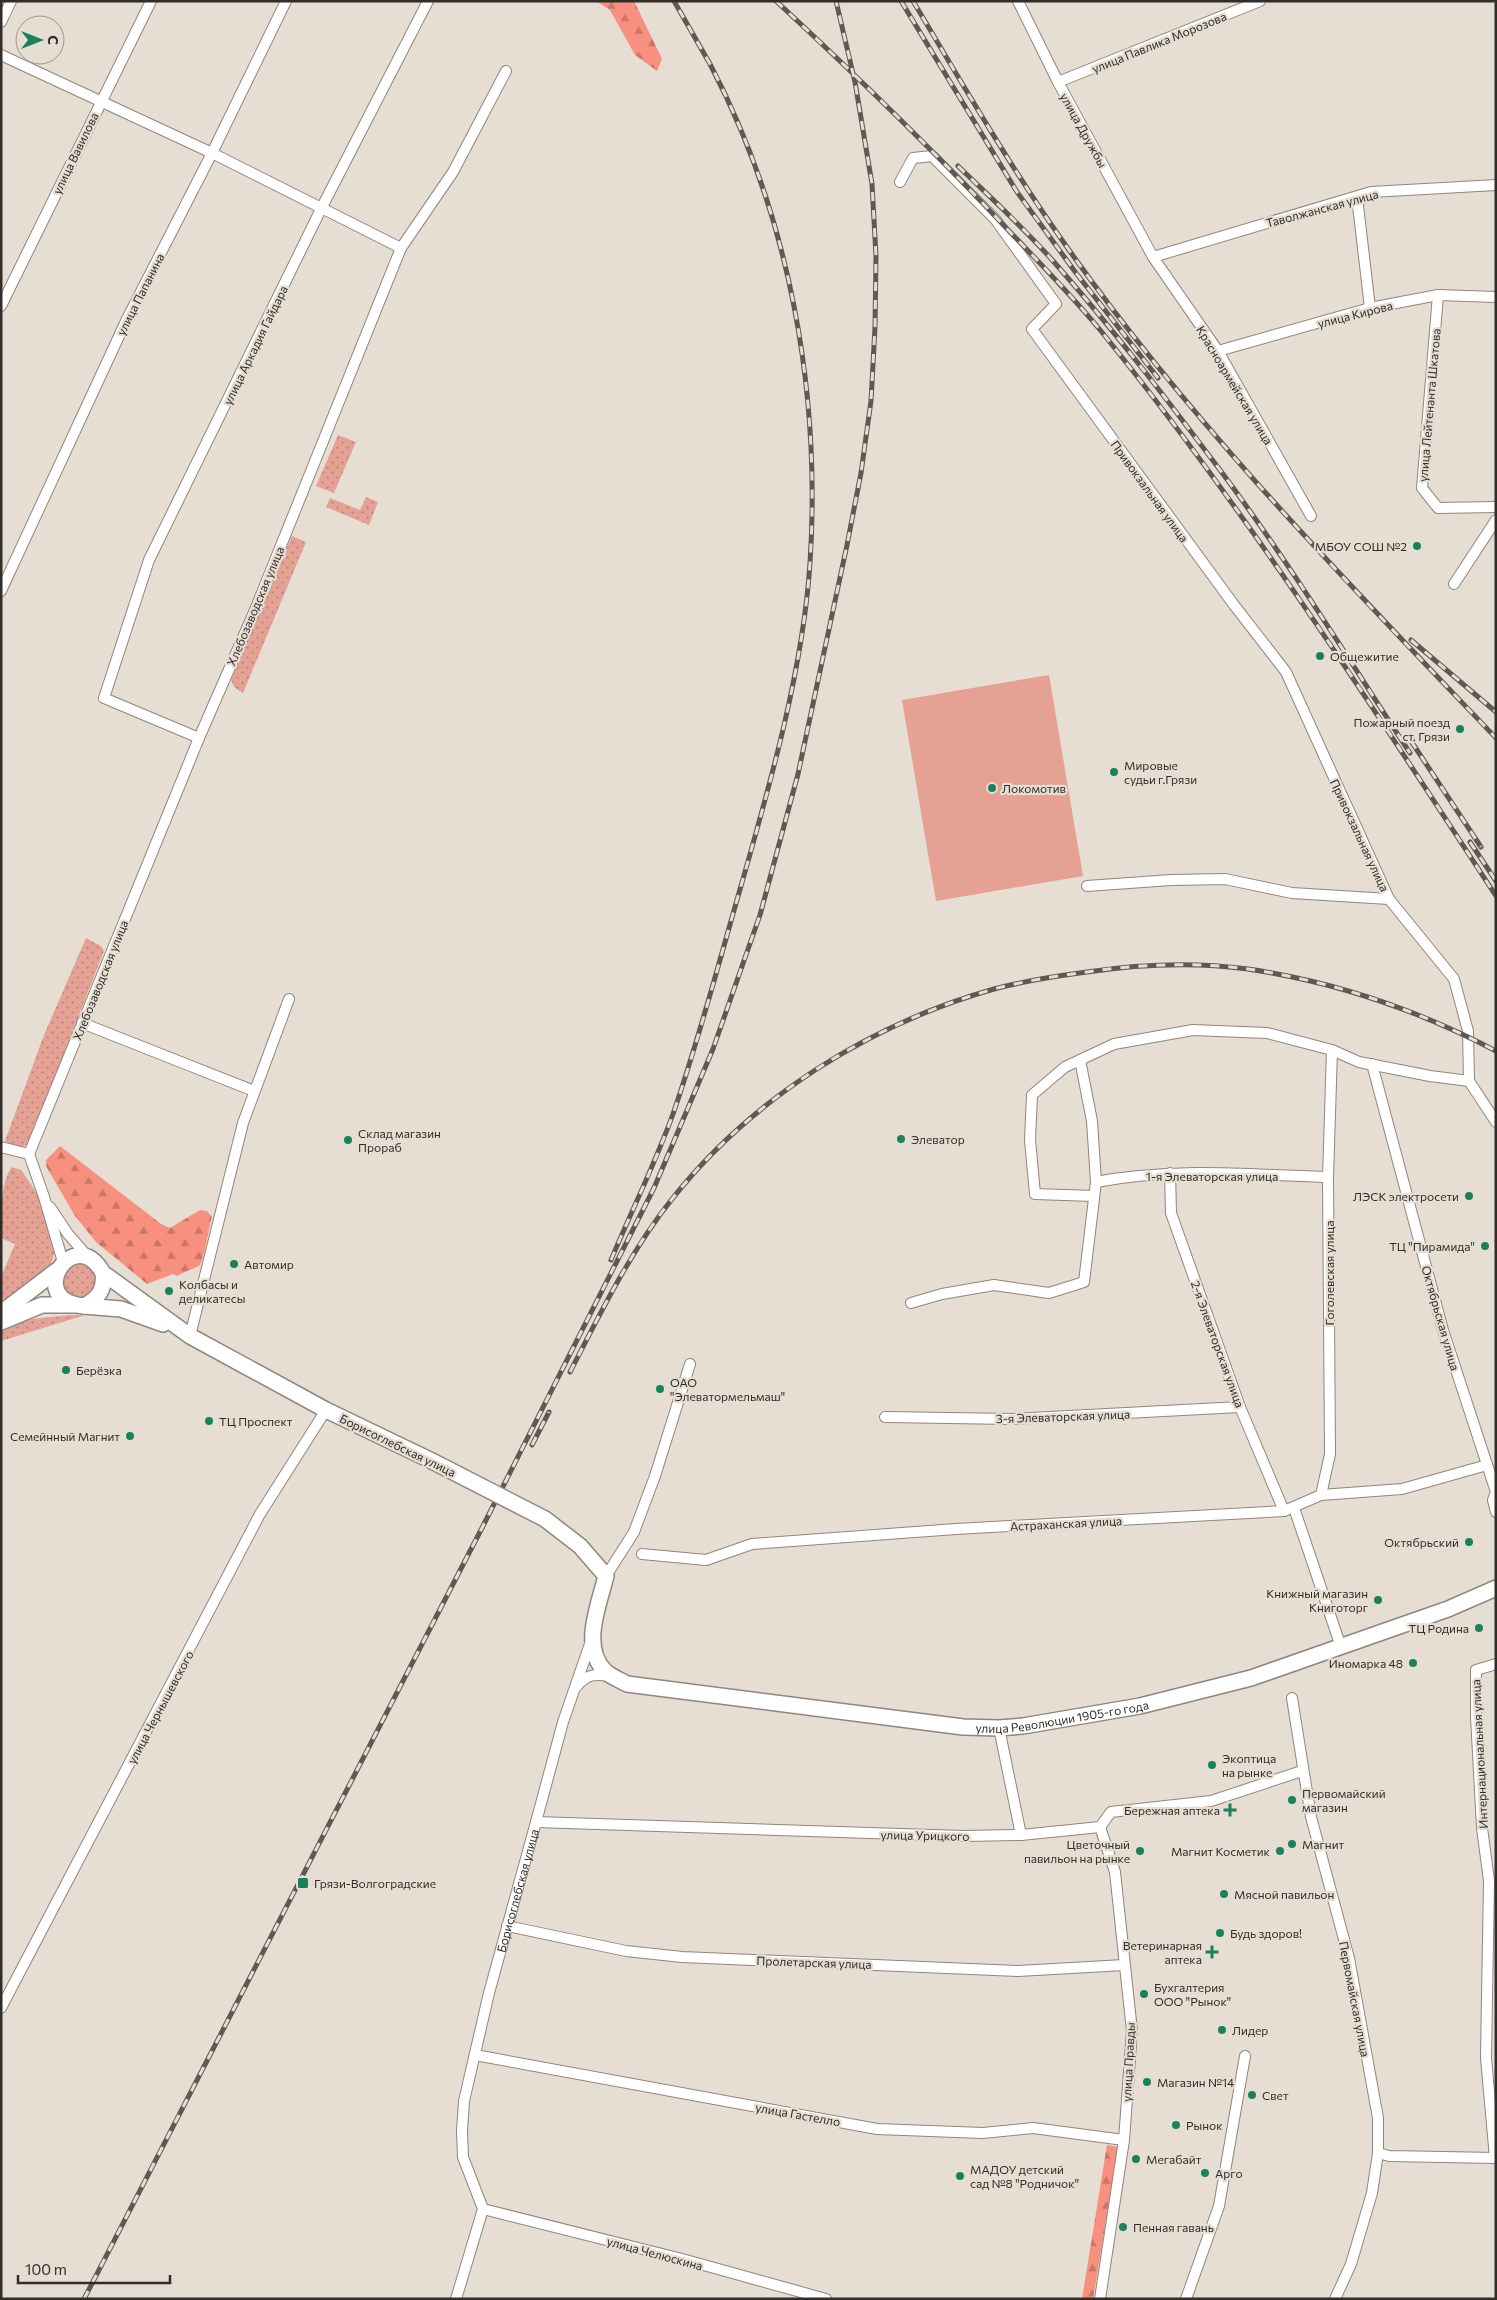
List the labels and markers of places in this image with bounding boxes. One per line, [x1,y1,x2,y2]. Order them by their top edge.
place label: МБОУ СОШ №2 [1315,539,1407,553]
marker: МБОУ СОШ №2 [1411,540,1423,552]
place label: Общежитие [1330,649,1399,663]
marker: Общежитие [1314,650,1326,662]
place label: Пожарный поезд ст. Грязи [1354,715,1450,743]
marker: Пожарный поезд ст. Грязи [1454,723,1466,735]
place label: Мировые судьи г.Грязи [1124,758,1197,786]
marker: Мировые судьи г.Грязи [1108,766,1120,778]
place label: Локомотив [1002,781,1066,795]
marker: Локомотив [986,782,998,794]
place label: Склад магазин Прораб [358,1126,441,1154]
place label: Элеватор [911,1132,965,1146]
marker: Элеватор [895,1133,907,1145]
marker: Склад магазин Прораб [342,1134,354,1146]
place label: ЛЭСК электросети [1353,1189,1459,1203]
marker: ЛЭСК электросети [1463,1190,1475,1202]
place label: ТЦ "Пирамида" [1389,1239,1475,1253]
marker: ТЦ "Пирамида" [1479,1240,1491,1252]
place label: Автомир [244,1257,294,1271]
marker: Автомир [228,1258,240,1270]
place label: Колбасы и деликатесы [179,1277,245,1305]
marker: Колбасы и деликатесы [163,1285,175,1297]
place label: Берёзка [76,1363,122,1377]
marker: Берёзка [60,1364,72,1376]
place label: ОАО "Элеватормельмаш" [670,1375,785,1403]
marker: ОАО "Элеватормельмаш" [654,1383,666,1395]
place label: ТЦ Проспект [219,1414,293,1428]
marker: ТЦ Проспект [203,1415,215,1427]
place label: Семейнный Магнит [10,1429,120,1443]
marker: Семейнный Магнит [124,1430,136,1442]
place label: Октябрьский [1384,1535,1459,1549]
marker: Октябрьский [1463,1536,1475,1548]
place label: Книжный магазин Книготорг [1266,1586,1368,1614]
marker: Книжный магазин Книготорг [1372,1594,1384,1606]
place label: ТЦ Родина [1408,1621,1469,1635]
marker: ТЦ Родина [1473,1622,1485,1634]
place label: Иномарка 48 [1329,1656,1403,1670]
marker: Иномарка 48 [1407,1657,1419,1669]
place label: Экоптица на рынке [1222,1751,1276,1779]
marker: Экоптица на рынке [1206,1759,1218,1771]
place label: Первомайский магазин [1302,1786,1386,1814]
marker: Первомайский магазин [1286,1794,1298,1806]
place label: Бережная аптека [1124,1803,1220,1817]
marker: Бережная аптека [1224,1804,1236,1816]
place label: Цветочный павильон на рынке [1024,1837,1130,1865]
place label: Магнит [1302,1837,1345,1851]
marker: Магнит [1286,1838,1298,1850]
place label: Магнит Косметик [1171,1844,1271,1858]
marker: Цветочный павильон на рынке [1134,1845,1146,1857]
marker: Магнит Косметик [1274,1845,1286,1857]
marker: Грязи-Волгоградские [296,1876,310,1890]
place label: Грязи-Волгоградские [314,1876,436,1890]
place label: Мясной павильон [1234,1887,1334,1901]
marker: Мясной павильон [1218,1888,1230,1900]
place label: Будь здоров! [1230,1926,1302,1940]
marker: Будь здоров! [1214,1927,1226,1939]
place label: Ветеринарная аптека [1123,1938,1202,1966]
marker: Ветеринарная аптека [1206,1946,1218,1958]
place label: Бухгалтерия ООО "Рынок" [1154,1980,1231,2008]
marker: Бухгалтерия ООО "Рынок" [1138,1988,1150,2000]
place label: Лидер [1232,2023,1268,2037]
marker: Лидер [1216,2024,1228,2036]
place label: Магазин №14 [1157,2075,1234,2089]
marker: Магазин №14 [1141,2076,1153,2088]
place label: Свет [1262,2088,1289,2102]
marker: Свет [1246,2089,1258,2101]
place label: Рынок [1186,2118,1223,2132]
marker: Рынок [1170,2119,1182,2131]
place label: Мегабайт [1146,2152,1202,2166]
marker: Мегабайт [1130,2153,1142,2165]
place label: МАДОУ детский сад №8 "Родничок" [970,2162,1079,2190]
place label: Арго [1215,2166,1243,2180]
marker: Арго [1199,2167,1211,2179]
marker: МАДОУ детский сад №8 "Родничок" [954,2170,966,2182]
place label: Пенная гавань [1133,2220,1214,2234]
marker: Пенная гавань [1117,2221,1129,2233]

